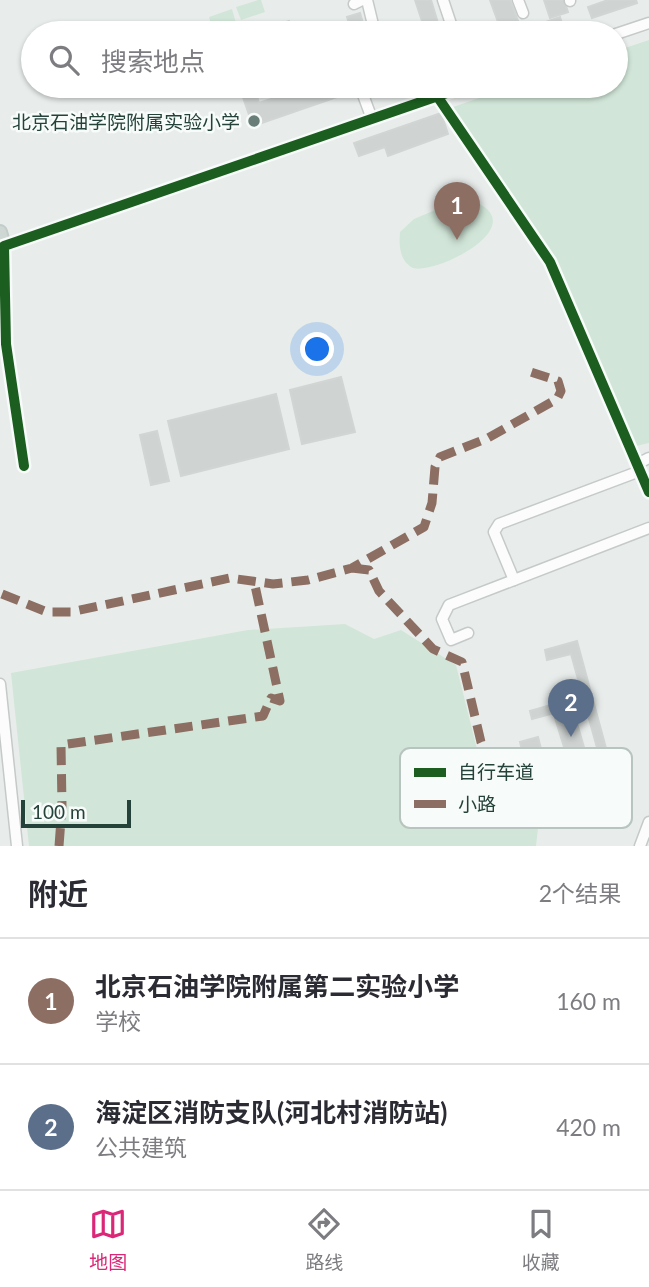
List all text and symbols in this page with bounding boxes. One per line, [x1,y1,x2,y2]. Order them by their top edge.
search box [21,21,628,98]
icon: search [45,41,83,79]
text: 搜索地点 [101,45,205,77]
place label: 北京石油学院附属实验小学 [12,110,240,133]
marker: 北京石油学院附属实验小学 [246,113,262,129]
pin: 1 [434,182,480,240]
your location [300,332,334,366]
pin: 2 [548,679,594,737]
legend [400,748,632,828]
text: 自行车道 [458,760,534,783]
text: 小路 [458,792,496,815]
scale bar [21,797,131,829]
text: 100 m [32,800,86,823]
text: 附近 [28,875,88,911]
text: 2个结果 [539,879,621,907]
text: 北京石油学院附属第二实验小学 [95,970,459,1002]
text: 1 [44,987,58,1015]
text: 160 m [556,987,621,1015]
text: 学校 [95,1007,141,1035]
text: 海淀区消防支队(河北村消防站) [95,1096,447,1128]
text: 2 [44,1113,58,1141]
text: 420 m [556,1113,621,1141]
text: 公共建筑 [95,1133,187,1161]
tab: 地图 [89,1205,127,1274]
tab: 路线 [305,1205,344,1274]
tab: 收藏 [522,1205,560,1274]

